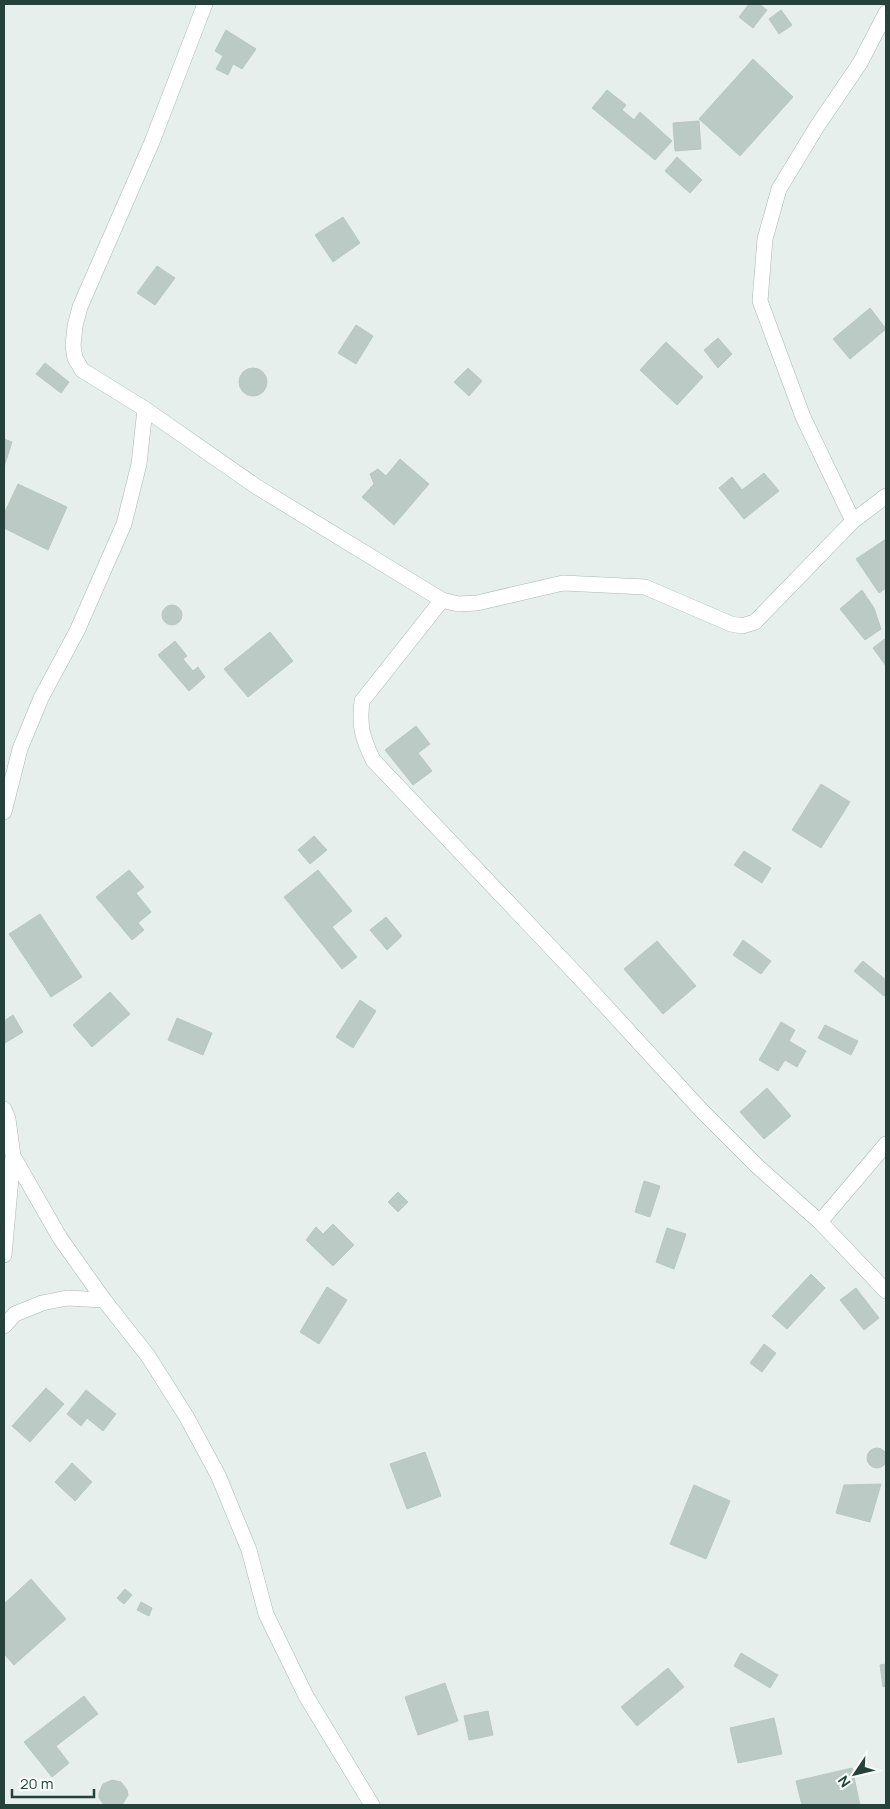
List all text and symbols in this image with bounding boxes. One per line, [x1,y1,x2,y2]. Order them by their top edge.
north arrow [830,1749,880,1799]
scale bar [12,1766,95,1798]
text: N [833,1772,855,1791]
text: 20 m [20,1773,53,1794]

